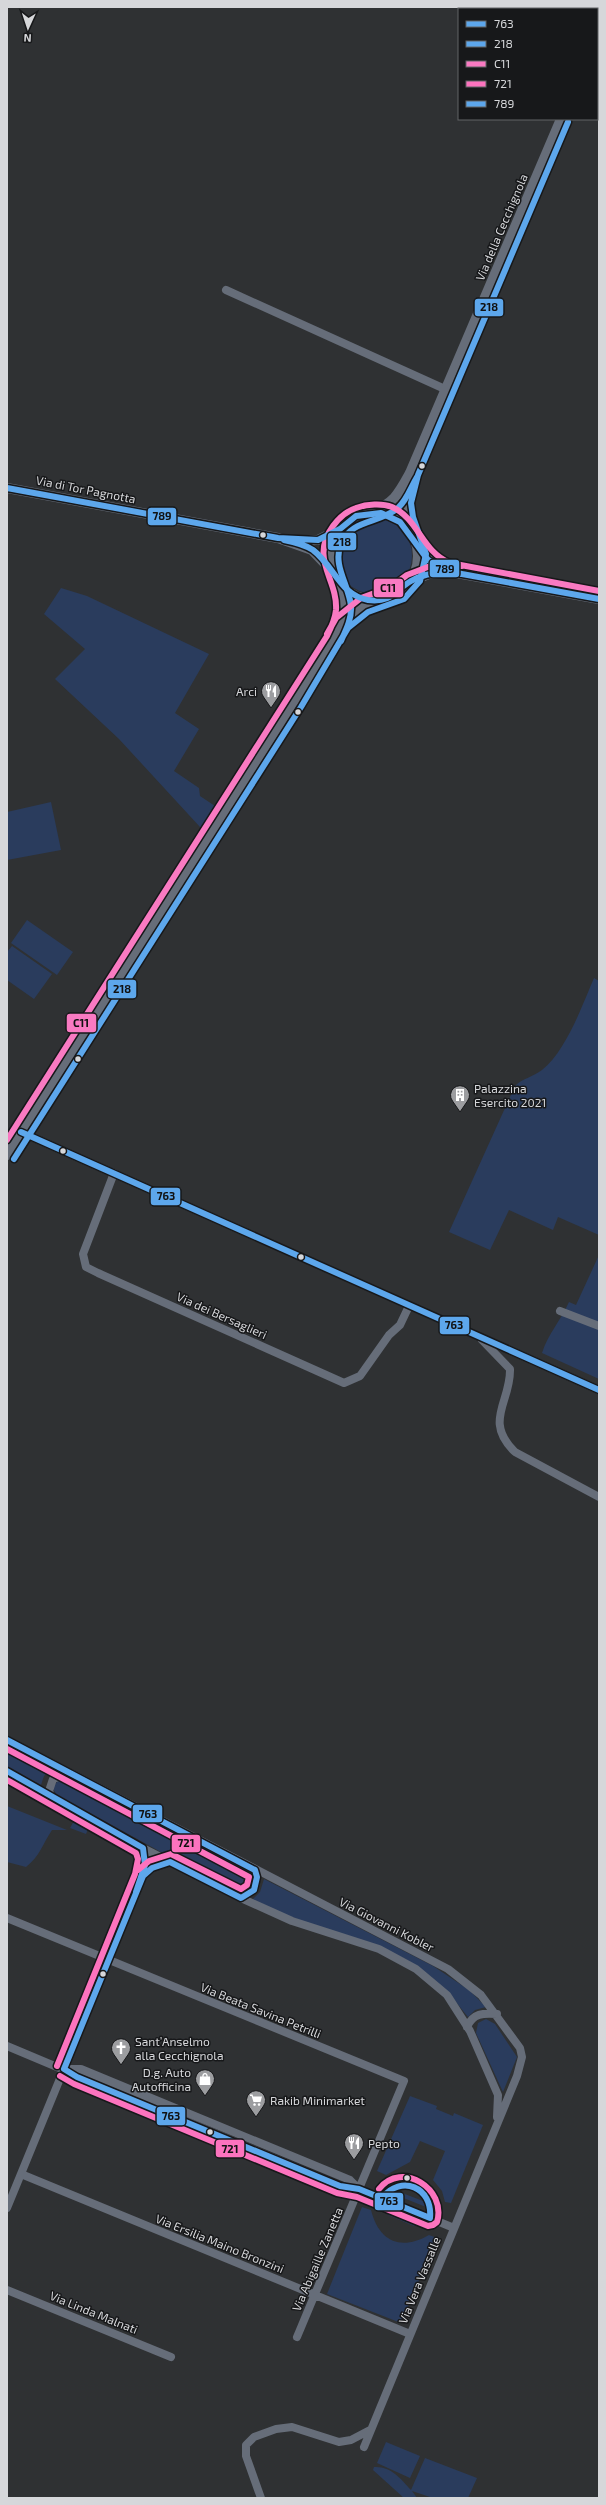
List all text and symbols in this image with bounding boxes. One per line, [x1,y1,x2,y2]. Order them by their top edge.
north arrow [8,8,48,48]
legend [458,8,598,120]
text: 763 [494,16,514,30]
text: N [23,32,32,45]
text: 218 [494,36,513,50]
text: C11 [494,56,510,70]
text: 721 [494,76,512,90]
text: 789 [494,96,514,110]
street label: Via della Cecchignola [472,171,530,283]
line badge: 218 [474,298,504,317]
text: 218 [480,300,498,313]
unlabelled marker [417,461,427,471]
street label: Via di Tor Pagnotta [35,472,137,506]
line badge: 789 [147,507,177,526]
text: 789 [152,509,172,522]
unlabelled marker [258,530,268,540]
line badge: 218 [327,532,357,551]
text: 218 [333,535,351,548]
line badge: 789 [429,559,460,578]
text: 789 [435,562,455,575]
line badge: C11 [373,578,404,598]
text: C11 [380,581,396,594]
restaurant icon: Arci [260,680,282,708]
place label: Arci [236,684,257,698]
unlabelled marker [293,707,303,717]
line badge: 218 [107,979,137,999]
text: 218 [113,982,131,995]
line badge: C11 [66,1013,97,1033]
text: C11 [73,1016,89,1029]
unlabelled marker [73,1054,83,1064]
place label: Palazzina Esercito 2021 [474,1081,546,1109]
building icon: Palazzina Esercito 2021 [449,1084,471,1112]
unlabelled marker [58,1146,68,1156]
line badge: 763 [150,1187,181,1206]
text: 763 [157,1189,175,1202]
unlabelled marker [296,1252,306,1262]
street label: Via dei Bersaglieri [175,1289,269,1341]
line badge: 763 [439,1316,470,1335]
text: 763 [445,1318,463,1331]
line badge: 763 [132,1804,163,1823]
text: 763 [139,1807,157,1820]
line badge: 721 [171,1834,201,1853]
text: 721 [178,1836,194,1849]
street label: Via Giovanni Kobler [337,1894,437,1954]
unlabelled marker [98,1969,108,1979]
street label: Via Beata Savina Petrilli [199,1979,323,2041]
place label: Sant’Anselmo alla Cecchignola [135,2034,224,2062]
church icon: Sant’Anselmo alla Cecchignola [110,2037,132,2065]
place label: D.g. Auto Autofficina [132,2065,191,2093]
shop icon: D.g. Auto Autofficina [194,2068,216,2096]
supermarket icon: Rakib Minimarket [245,2089,267,2117]
place label: Rakib Minimarket [270,2093,365,2107]
line badge: 763 [156,2106,186,2126]
text: 763 [162,2109,180,2122]
unlabelled marker [205,2127,215,2137]
restaurant icon: Pepto [343,2132,365,2160]
place label: Pepto [368,2136,400,2150]
line badge: 721 [215,2139,245,2158]
text: 721 [222,2142,238,2155]
unlabelled marker [402,2173,412,2183]
line badge: 763 [374,2192,404,2211]
text: 763 [380,2194,398,2207]
street label: Via Abigaille Zanetta [289,2205,345,2313]
street label: Via Ersilia Maino Bronzini [154,2211,286,2275]
street label: Via Vera Vassalle [395,2235,443,2325]
street label: Via Linda Malnati [48,2288,140,2336]

